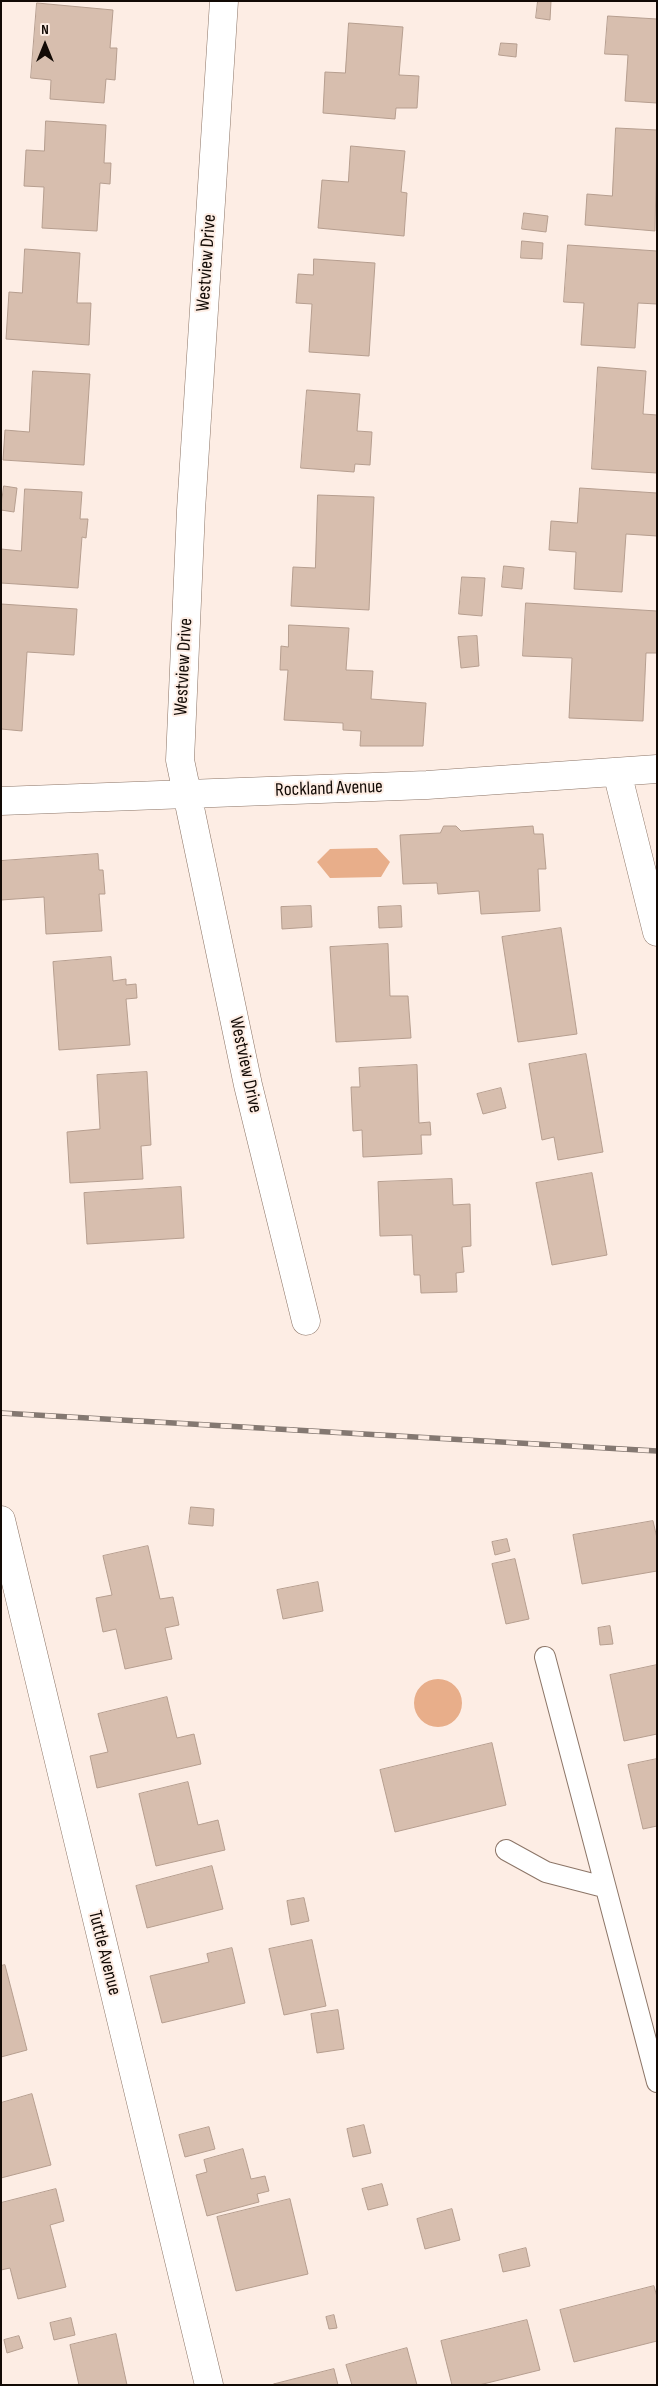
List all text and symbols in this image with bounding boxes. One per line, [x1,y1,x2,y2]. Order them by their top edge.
north arrow [20,20,70,70]
text: N [41,21,49,38]
street label: Westview Drive [192,213,222,313]
street label: Westview Drive [170,618,198,716]
street label: Rockland Avenue [275,776,383,802]
street label: Westview Drive [224,1015,266,1115]
street label: Tuttle Avenue [82,1908,126,1998]

